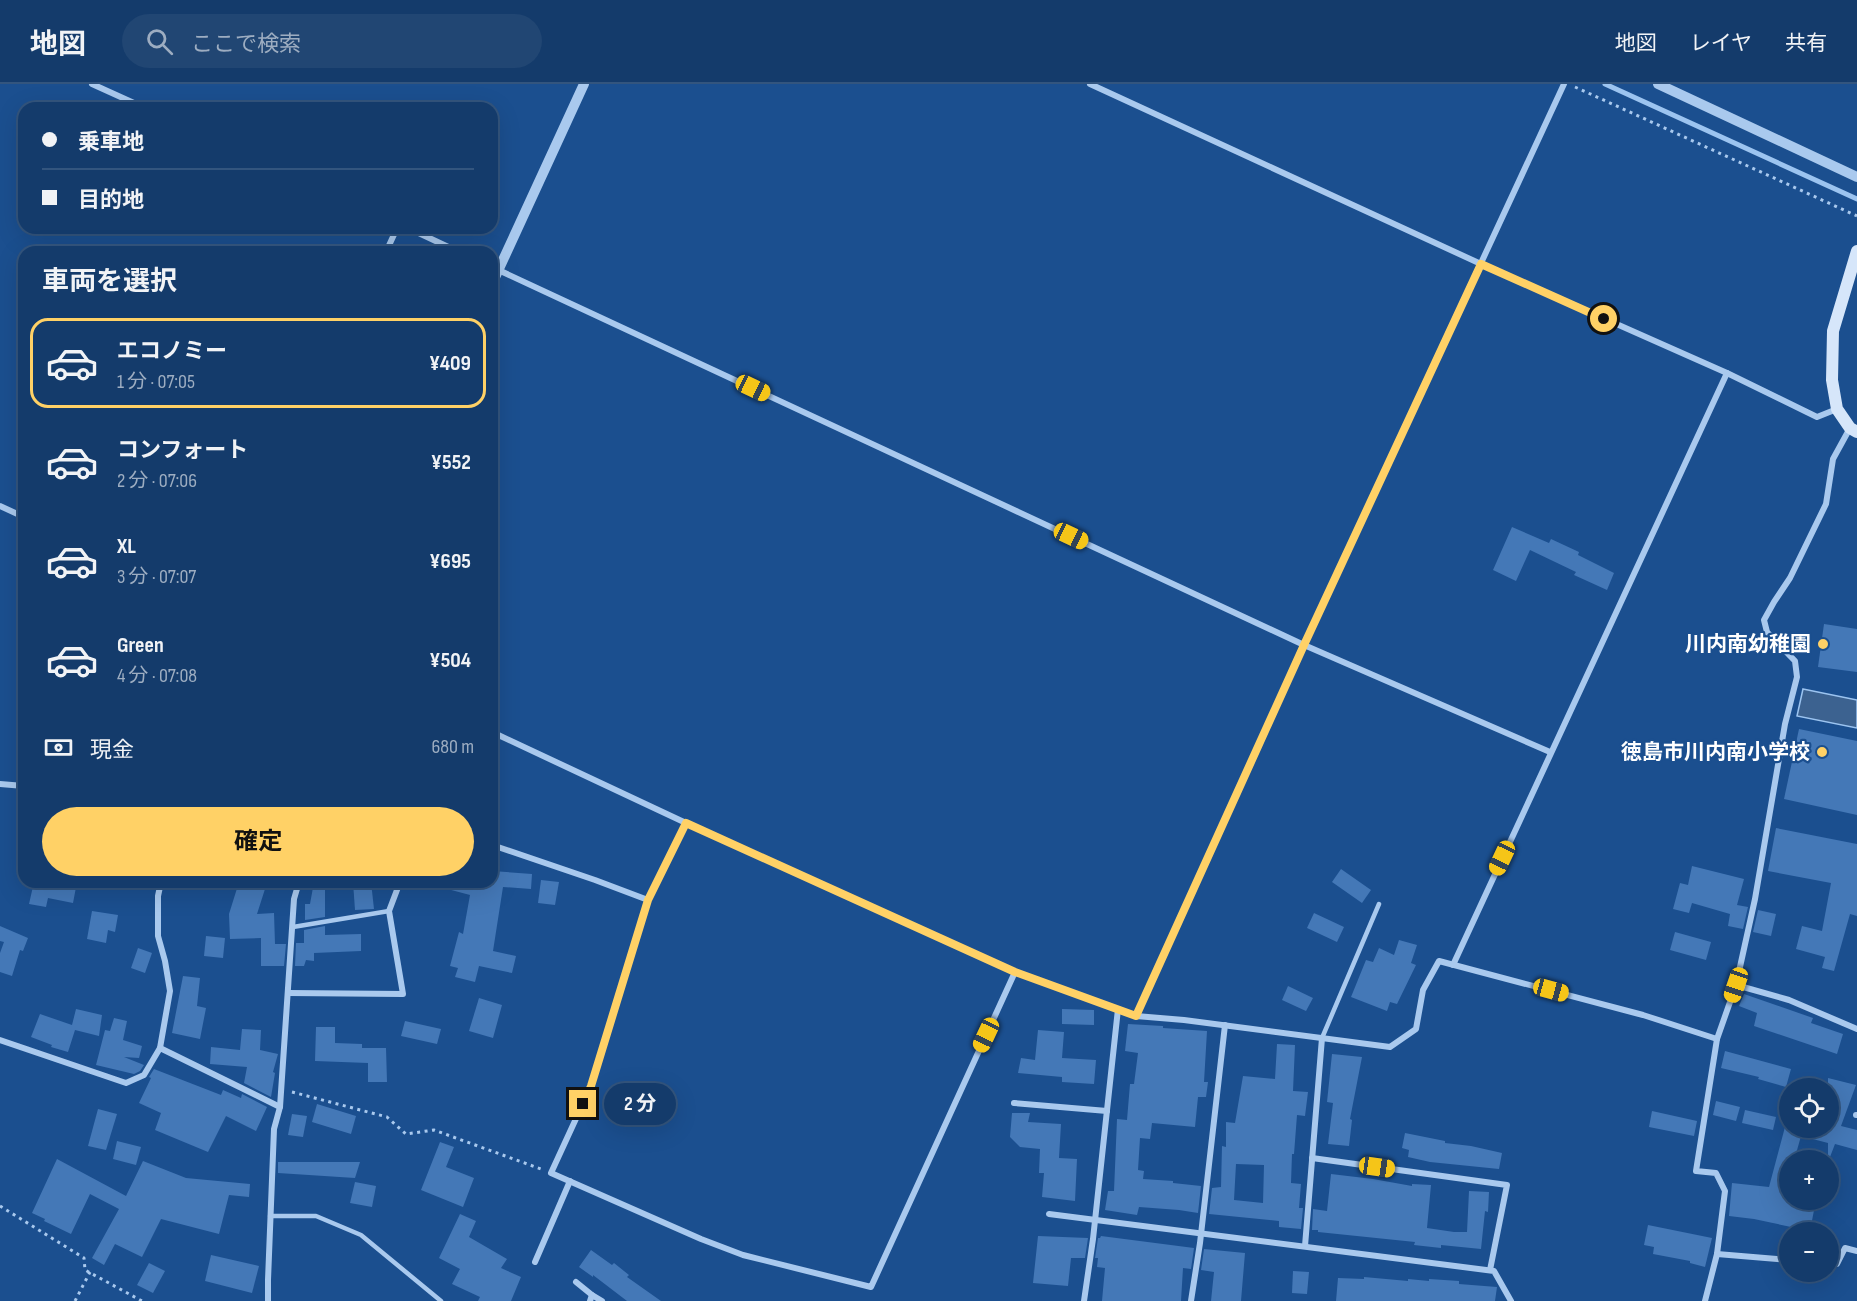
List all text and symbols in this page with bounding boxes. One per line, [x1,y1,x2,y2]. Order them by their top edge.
search box [122,14,542,68]
icon: search [143,25,176,58]
text: 地図 [30,28,86,61]
text: ここで検索 [191,31,301,58]
text: 地図 [1615,31,1657,56]
text: レイヤ [1690,31,1752,56]
text: 共有 [1785,31,1827,56]
text: 乗車地 [78,129,144,156]
text: 目的地 [78,187,144,214]
text: 車両を選択 [42,266,177,298]
route start [1590,305,1617,332]
icon: car [45,336,99,390]
text: エコノミー [117,338,227,365]
text: ¥409 [429,350,471,377]
text: 1 分 · 07:05 [117,370,195,394]
car [733,372,773,404]
icon: car [45,435,99,489]
text: コンフォート [117,437,248,464]
text: ¥552 [431,449,471,476]
text: 2 分 · 07:06 [117,469,197,493]
car [1051,520,1091,552]
text: XL [117,533,136,560]
icon: car [45,534,99,588]
text: ¥695 [429,548,471,575]
text: 3 分 · 07:07 [117,565,196,589]
text: Green [117,632,164,659]
place label: 川内南幼稚園 [1685,632,1811,657]
icon: car [45,633,99,687]
marker: 川内南幼稚園 [1816,637,1830,651]
text: ¥504 [429,647,471,674]
text: 4 分 · 07:08 [117,664,197,688]
icon: cash [42,731,75,764]
text: 680 m [432,735,474,759]
text: 現金 [90,737,134,764]
place label: 徳島市川内南小学校 [1621,740,1810,765]
marker: 徳島市川内南小学校 [1815,745,1829,759]
button: 確定 [42,807,474,876]
car [1486,838,1518,878]
car [1722,965,1750,1005]
car [1531,977,1571,1003]
car [970,1015,1002,1055]
map controls [1779,1078,1839,1282]
button: locate [1779,1078,1839,1138]
callout: 2 分 [604,1083,676,1125]
route end [569,1090,596,1117]
text: 2 分 [624,1092,656,1116]
button: + [1779,1150,1839,1210]
car [1358,1156,1396,1178]
button: − [1779,1222,1839,1282]

